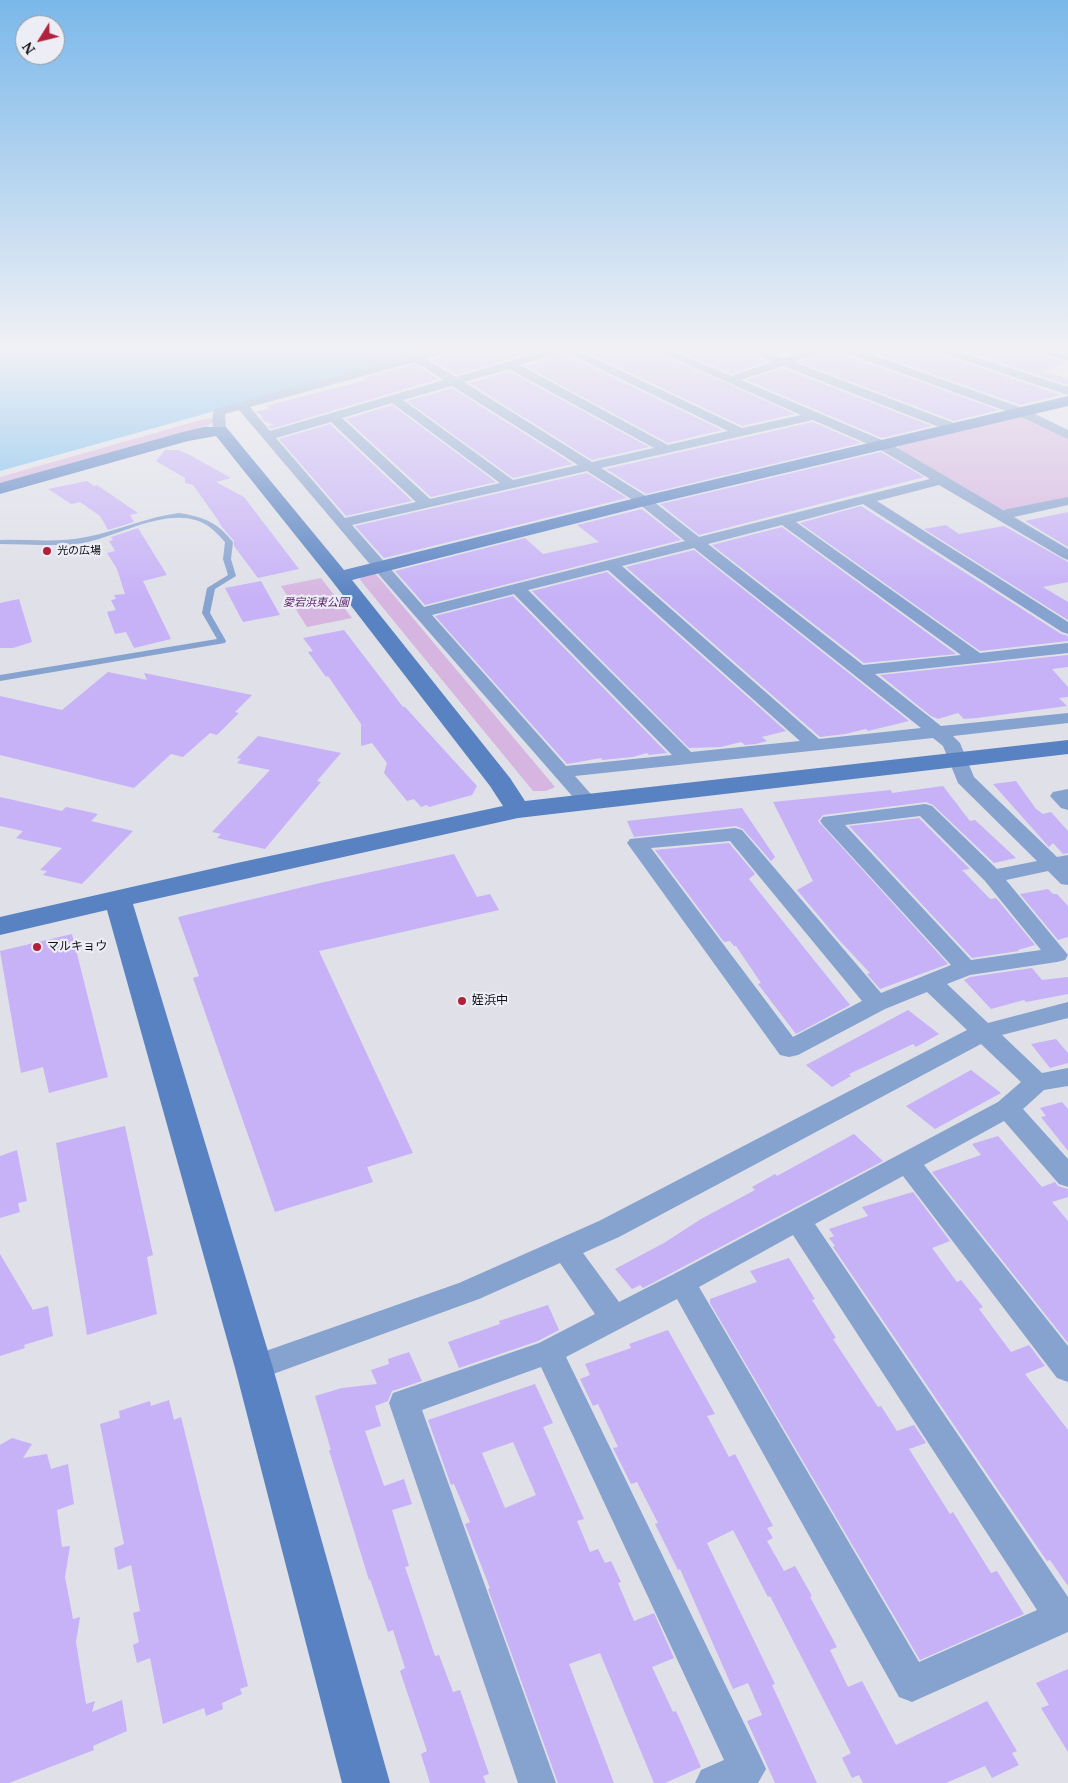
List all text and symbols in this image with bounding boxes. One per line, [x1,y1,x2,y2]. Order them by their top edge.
north arrow [15,15,65,65]
text: N [17,38,39,59]
place label: 光の広場 [57,544,101,558]
marker: 光の広場 [41,545,53,557]
park label: 愛宕浜東公園 [283,596,349,610]
place label: マルキョウ [47,940,107,954]
marker: マルキョウ [31,941,43,953]
place label: 姪浜中 [472,994,508,1008]
marker: 姪浜中 [456,995,468,1007]

